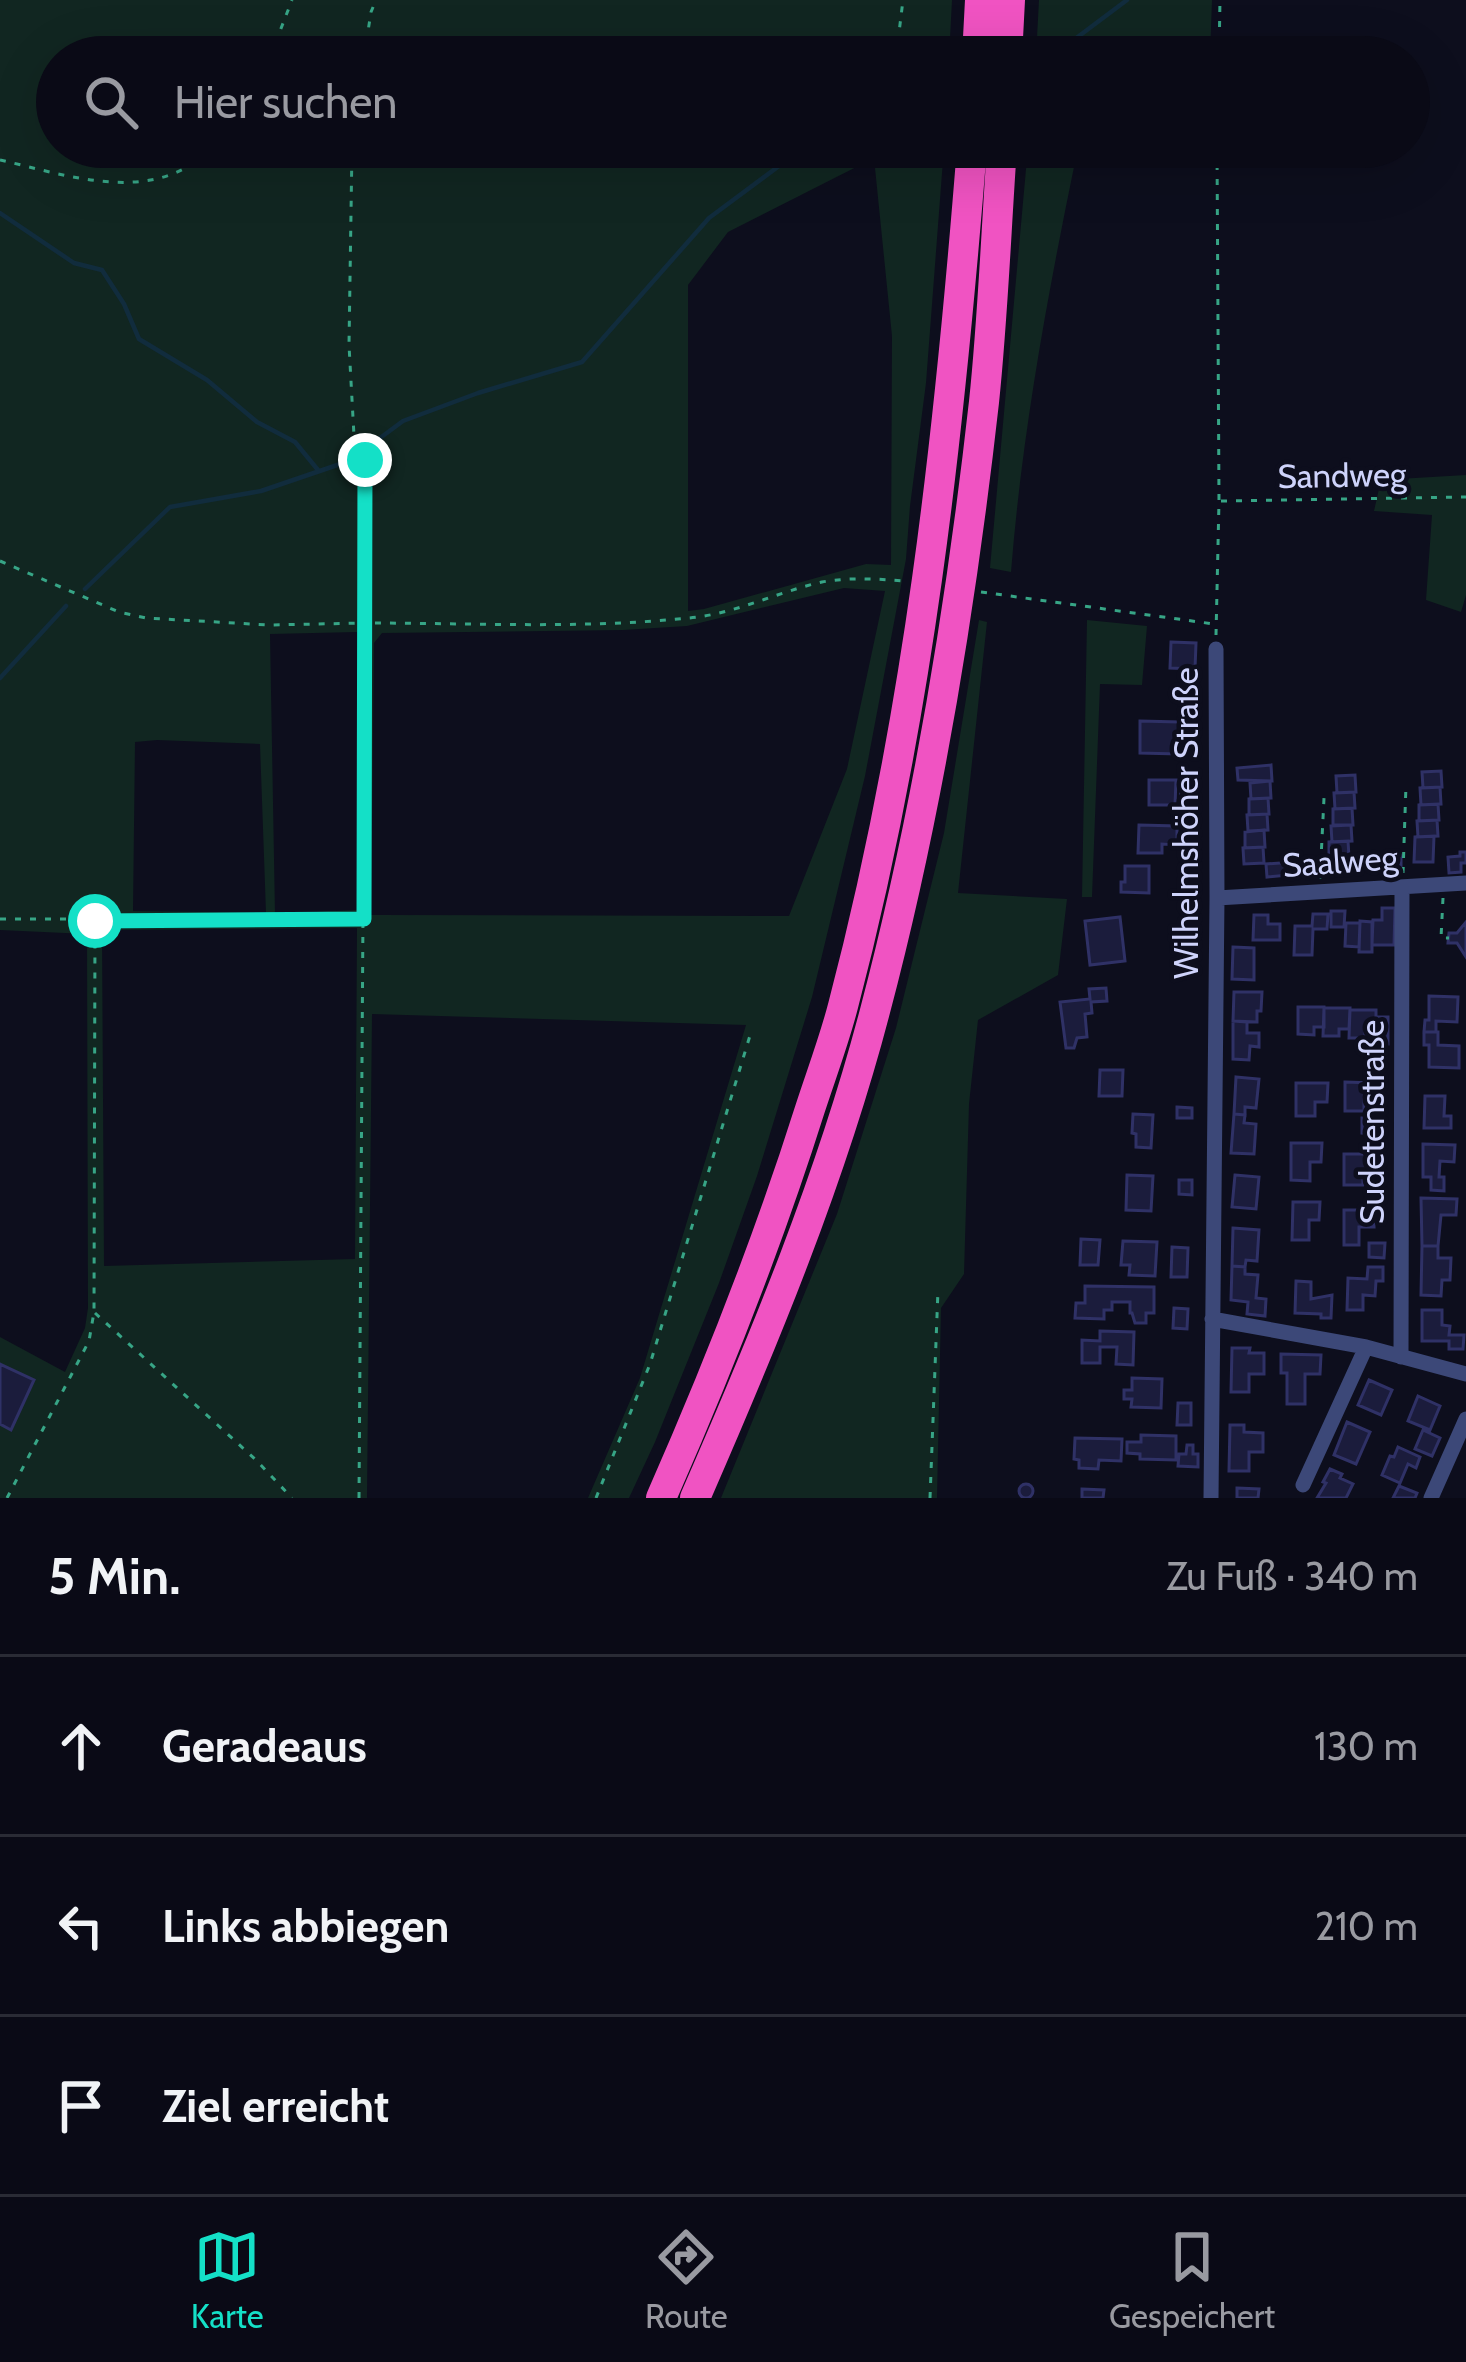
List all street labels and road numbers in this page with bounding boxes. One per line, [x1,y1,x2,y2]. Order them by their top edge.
street label: Sandweg [1277,454,1407,496]
street label: Wilhelmshöher Straße [1166,667,1206,979]
street label: Saalweg [1281,837,1400,885]
street label: Sudetenstraße [1352,1020,1392,1224]

